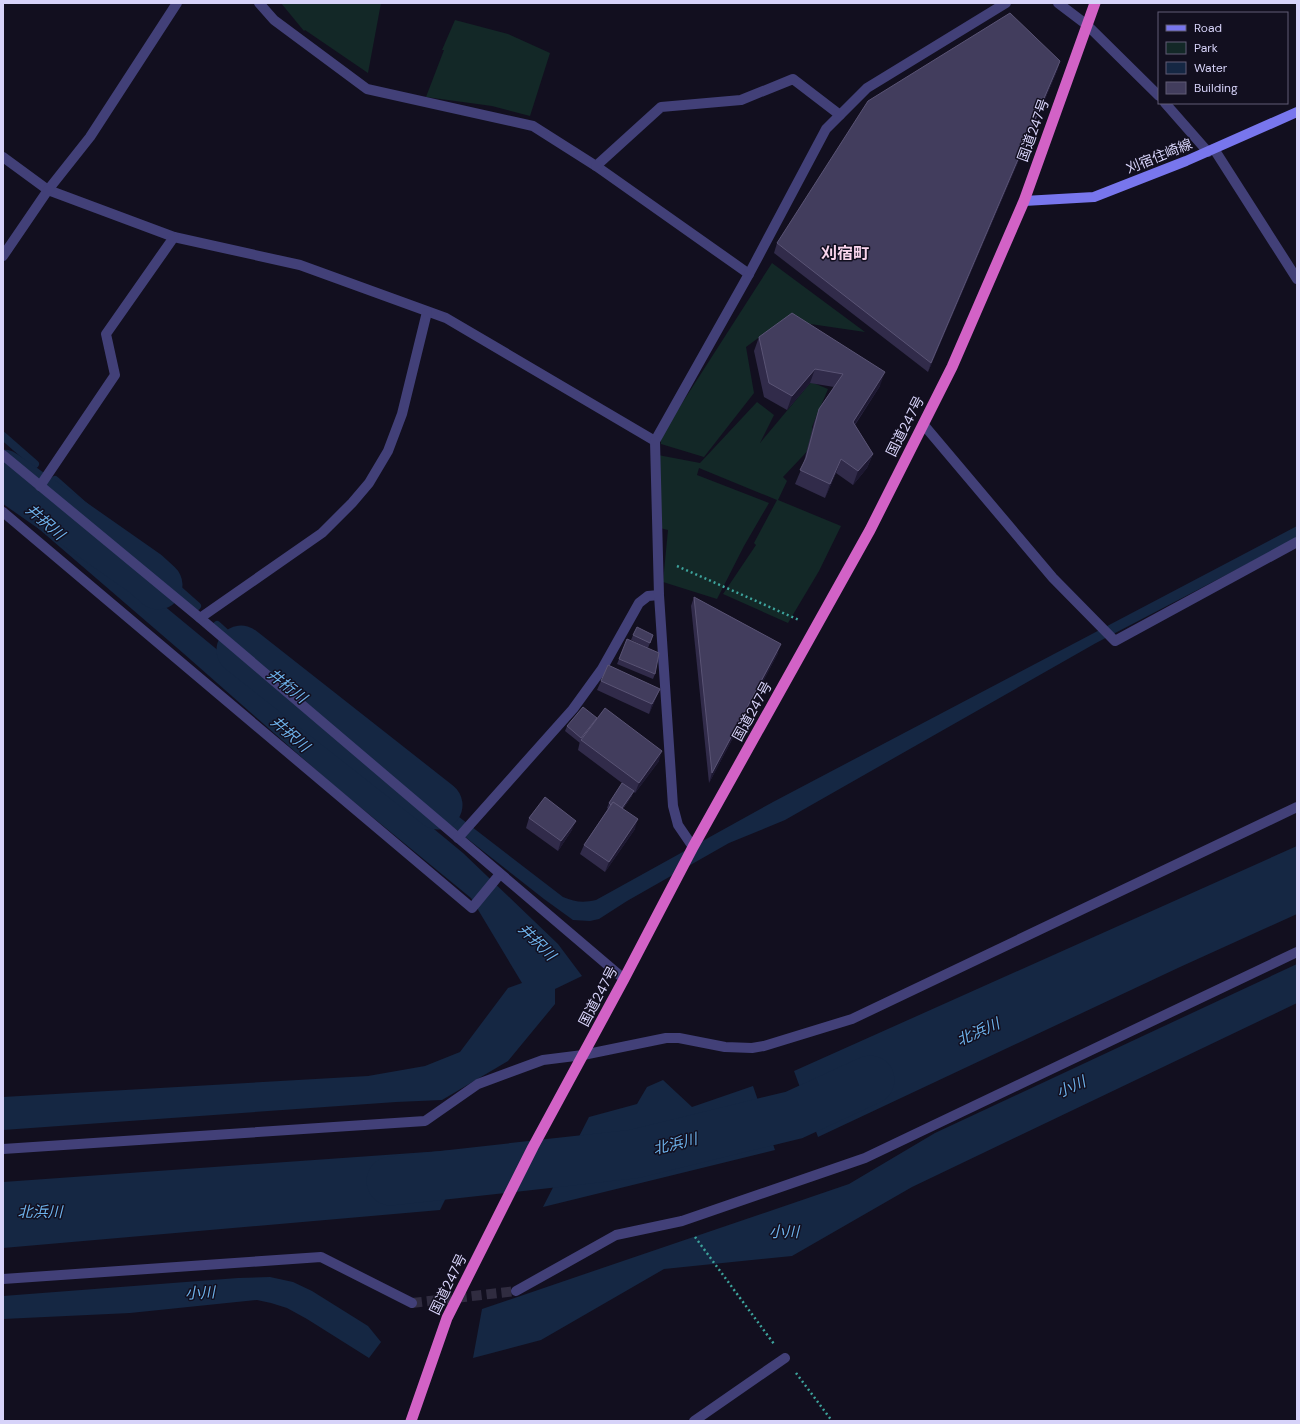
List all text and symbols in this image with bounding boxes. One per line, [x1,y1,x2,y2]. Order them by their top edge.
legend [1158,12,1288,104]
text: Road [1194,20,1222,36]
text: Park [1194,40,1218,56]
text: Water [1194,60,1228,76]
text: Building [1194,80,1238,96]
street label: 国道247号 [1013,96,1053,164]
street label: 刈宿住崎線 [1123,135,1195,177]
district label: 刈宿町 [821,243,869,264]
street label: 国道247号 [882,393,928,459]
water label: 井択川 [21,500,70,546]
water label: 井桁川 [263,664,312,709]
street label: 国道247号 [728,678,776,744]
water label: 井択川 [266,712,315,758]
water label: 井択川 [514,919,561,966]
street label: 国道247号 [575,963,621,1029]
water label: 北浜川 [953,1013,1004,1050]
water label: 小川 [1053,1071,1091,1102]
water label: 北浜川 [651,1128,701,1159]
water label: 北浜川 [17,1202,64,1222]
water label: 小川 [769,1222,801,1242]
street label: 国道247号 [425,1250,471,1318]
water label: 小川 [184,1282,217,1304]

